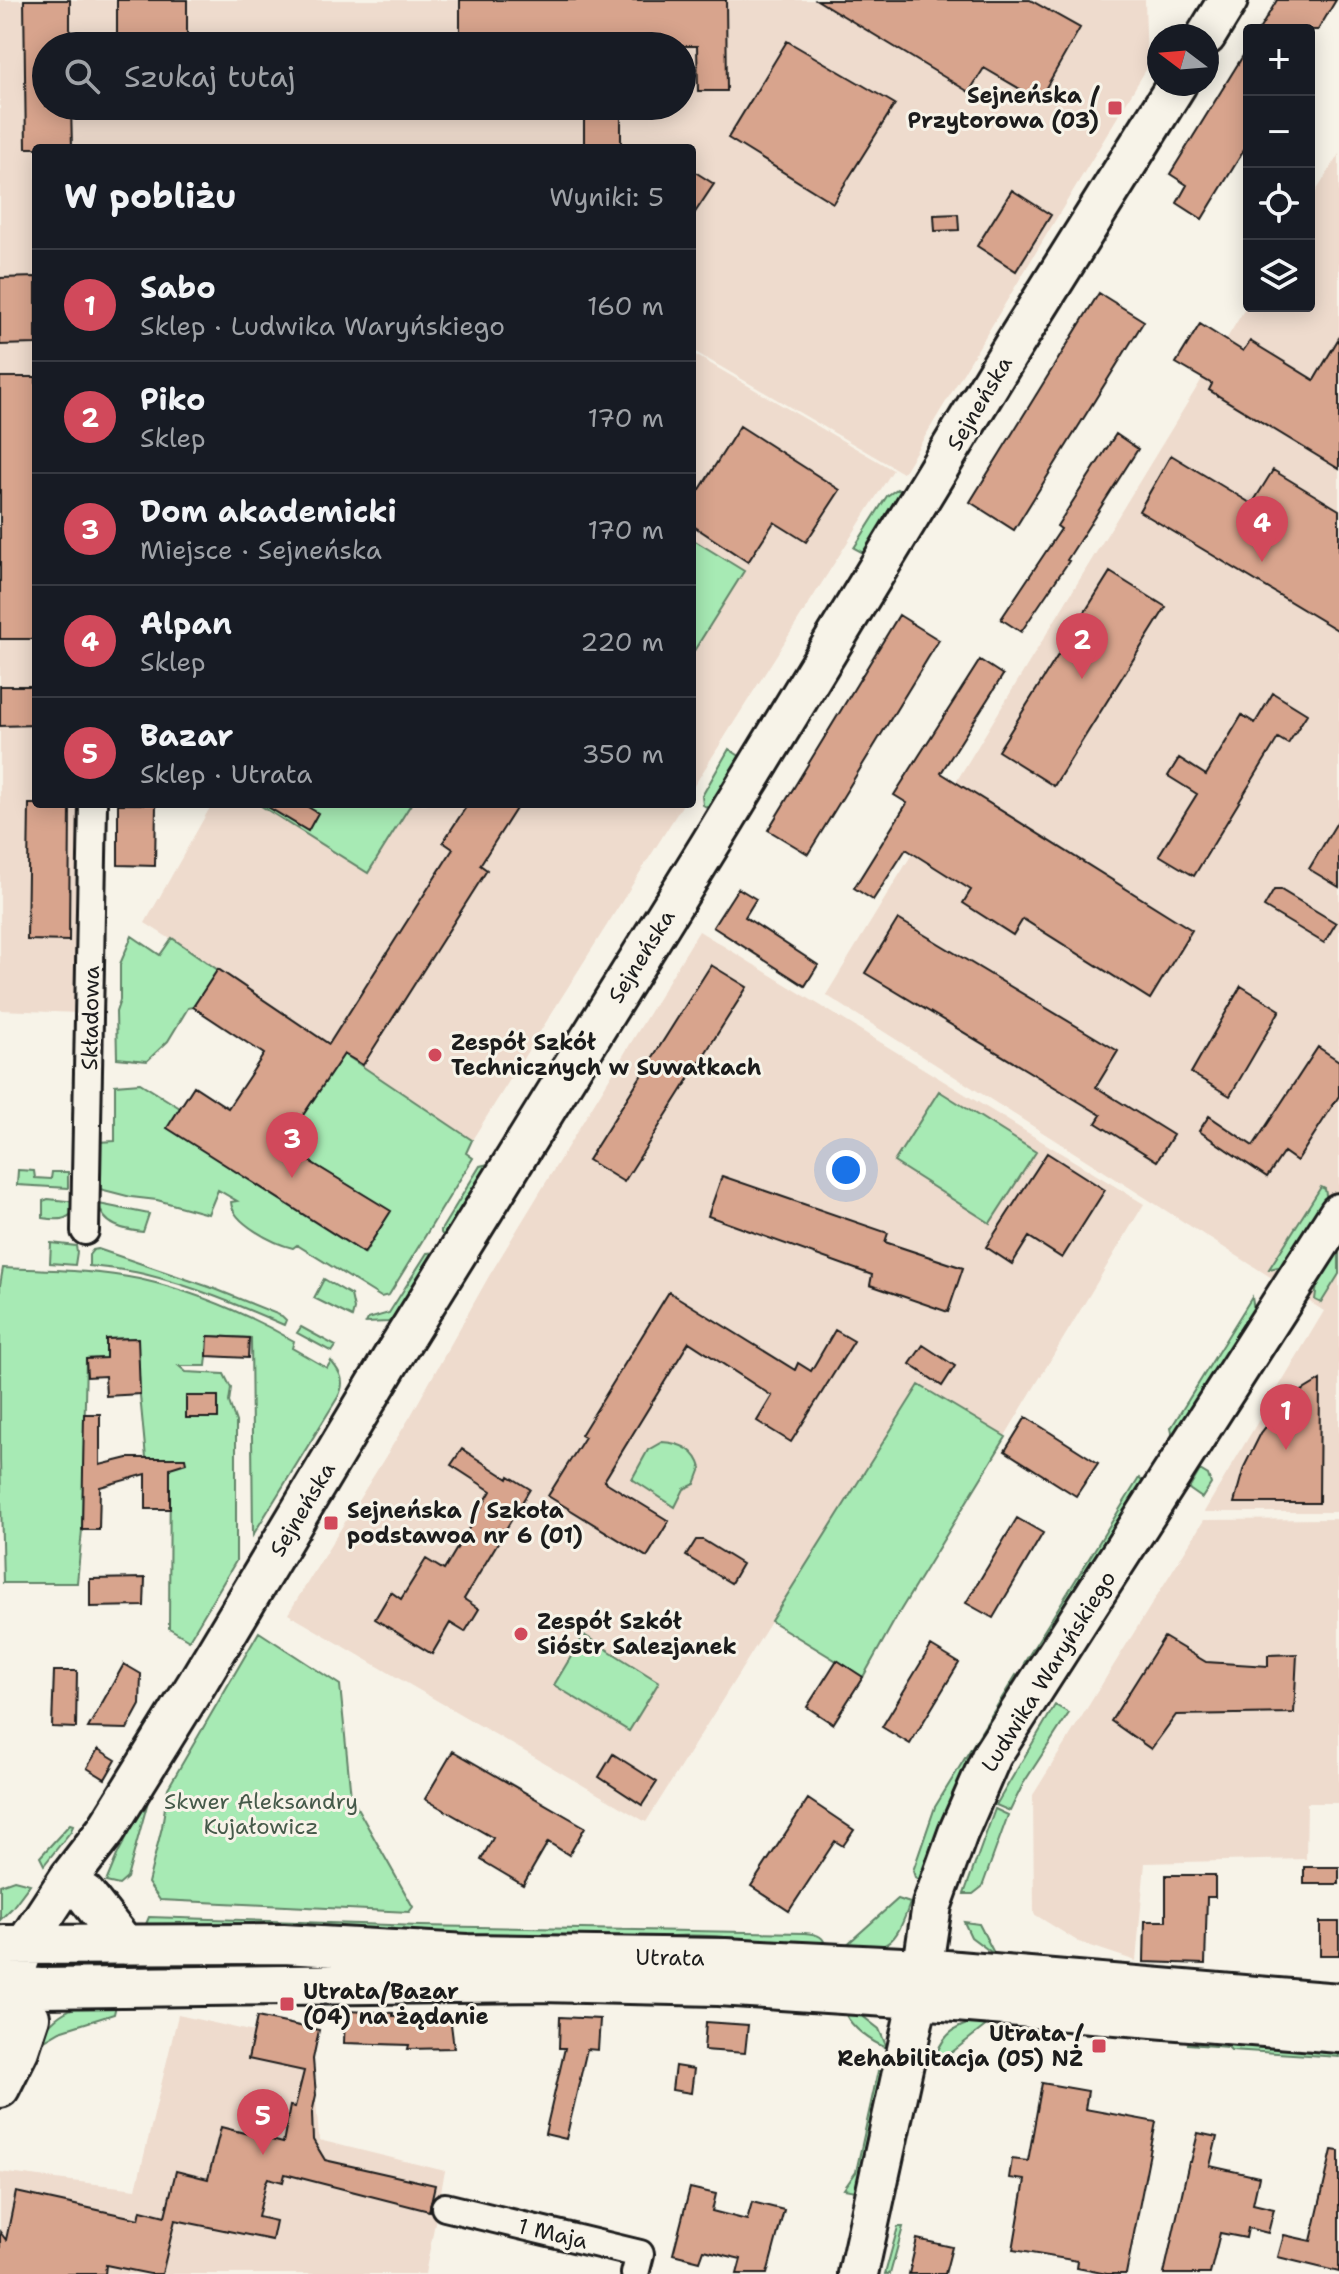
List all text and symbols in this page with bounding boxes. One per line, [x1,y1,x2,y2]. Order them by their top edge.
north arrow [1147,24,1219,96]
map controls [1243,24,1315,312]
button: + [1243,24,1315,96]
search box [32,32,696,120]
icon: search [60,54,104,98]
text: Szukaj tutaj [124,56,296,97]
place label: Sejneńska / Przytorowa (03) [908,81,1101,135]
button: − [1243,96,1315,168]
marker: Sejneńska / Przytorowa (03) [1106,99,1124,117]
button: locate [1243,168,1315,240]
text: W pobliżu [64,173,237,219]
text: Wyniki: 5 [549,179,664,214]
button: layers [1243,240,1315,312]
text: Sabo [140,267,216,308]
text: 1 [84,288,96,323]
text: 160 m [587,288,664,323]
text: Sklep · Ludwika Waryńskiego [140,308,505,343]
street label: Sejneńska [940,350,1019,456]
text: Piko [140,379,205,420]
text: 2 [81,400,99,435]
text: 170 m [587,400,664,435]
text: Sklep [140,420,206,455]
text: Dom akademicki [140,491,397,532]
pin: 4 [1236,496,1288,562]
text: 3 [81,512,99,547]
text: 170 m [587,512,664,547]
text: Miejsce · Sejneńska [140,532,382,567]
text: Alpan [140,603,232,644]
pin: 2 [1056,613,1108,679]
text: 4 [81,624,99,659]
text: 220 m [580,624,664,659]
text: Sklep [140,644,206,679]
text: Bazar [140,715,233,756]
text: 5 [82,736,98,771]
text: 350 m [581,736,664,771]
text: Sklep · Utrata [140,756,312,791]
street label: Sejneńska [601,904,682,1008]
street label: Składowa [75,965,106,1071]
place label: Zespół Szkół Technicznych w Suwałkach [451,1028,762,1082]
marker: Zespół Szkół Technicznych w Suwałkach [426,1046,444,1064]
pin: 3 [266,1112,318,1178]
your location [826,1150,866,1190]
pin: 1 [1260,1384,1312,1450]
street label: Sejneńska [263,1456,342,1562]
place label: Sejneńska / Szkoła podstawoa nr 6 (01) [347,1496,583,1550]
marker: Sejneńska / Szkoła podstawoa nr 6 (01) [322,1514,340,1532]
street label: Ludwika Waryńskiego [975,1565,1122,1777]
place label: Zespół Szkół Sióstr Salezjanek [537,1607,737,1661]
marker: Zespół Szkół Sióstr Salezjanek [512,1625,530,1643]
park label: Skwer Aleksandry Kujałowicz [164,1787,358,1841]
street label: Utrata [635,1942,705,1973]
place label: Utrata/Bazar (04) na żądanie [303,1977,489,2031]
marker: Utrata/Bazar (04) na żądanie [278,1995,296,2013]
place label: Utrata / Rehabilitacja (05) NŻ [837,2019,1085,2073]
marker: Utrata / Rehabilitacja (05) NŻ [1090,2037,1108,2055]
pin: 5 [237,2089,289,2155]
street label: 1 Maja [515,2211,591,2256]

